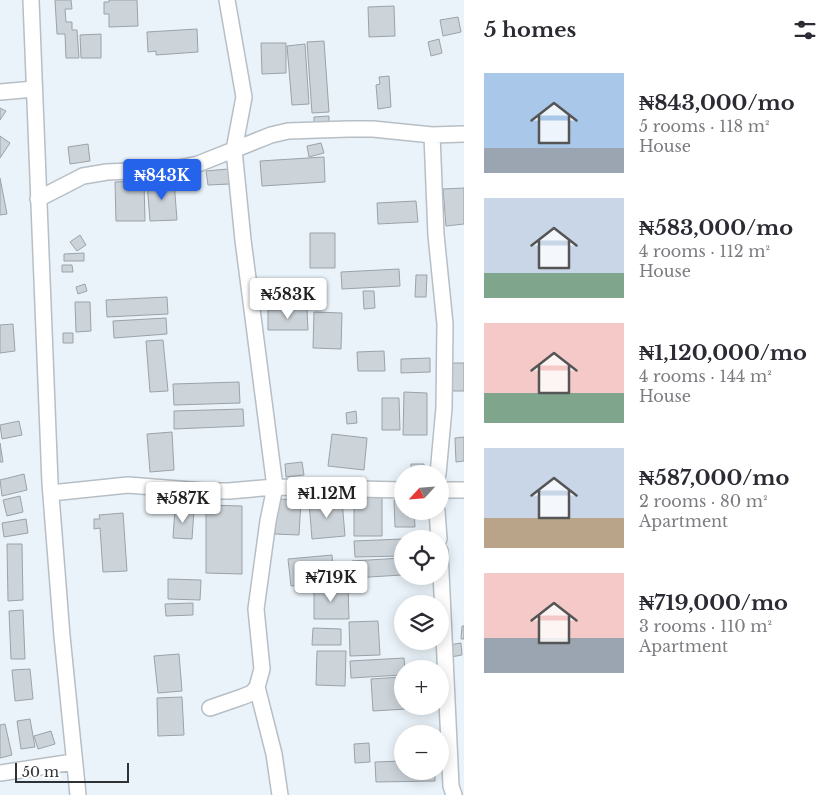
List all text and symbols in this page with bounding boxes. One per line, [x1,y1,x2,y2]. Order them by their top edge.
icon: filters [791,16,819,44]
text: 5 homes [484,17,576,43]
text: ₦843,000/mo [639,90,795,116]
icon: home [524,93,584,153]
text: 5 rooms · 118 m² [639,116,770,136]
text: House [639,136,691,156]
pin: ₦843K [127,158,197,201]
text: ₦843K [134,165,190,185]
text: ₦583,000/mo [639,215,793,241]
icon: home [524,218,584,278]
text: 4 rooms · 112 m² [639,241,770,261]
text: House [639,261,691,281]
pin: ₦583K [253,278,323,320]
text: ₦583K [261,284,315,304]
text: ₦1,120,000/mo [639,340,807,366]
icon: home [524,343,584,403]
text: 4 rooms · 144 m² [639,366,772,386]
text: House [639,386,691,406]
north arrow [394,465,449,520]
map controls [394,465,449,780]
text: ₦587,000/mo [639,465,789,491]
icon: home [524,468,584,528]
pin: ₦1.12M [286,476,368,519]
pin: ₦587K [148,482,218,524]
text: ₦1.12M [298,483,356,503]
text: ₦587K [157,488,209,508]
text: 2 rooms · 80 m² [639,491,767,511]
text: Apartment [639,511,728,531]
button: locate [394,530,449,585]
pin: ₦719K [296,560,366,603]
text: ₦719K [305,567,357,587]
text: ₦719,000/mo [639,590,788,616]
icon: home [524,593,584,653]
button: layers [394,595,449,650]
text: 3 rooms · 110 m² [639,616,772,636]
text: Apartment [639,636,728,656]
button: + [394,660,449,715]
button: − [394,725,449,780]
scale bar [15,760,129,783]
text: 50 m [22,763,59,781]

